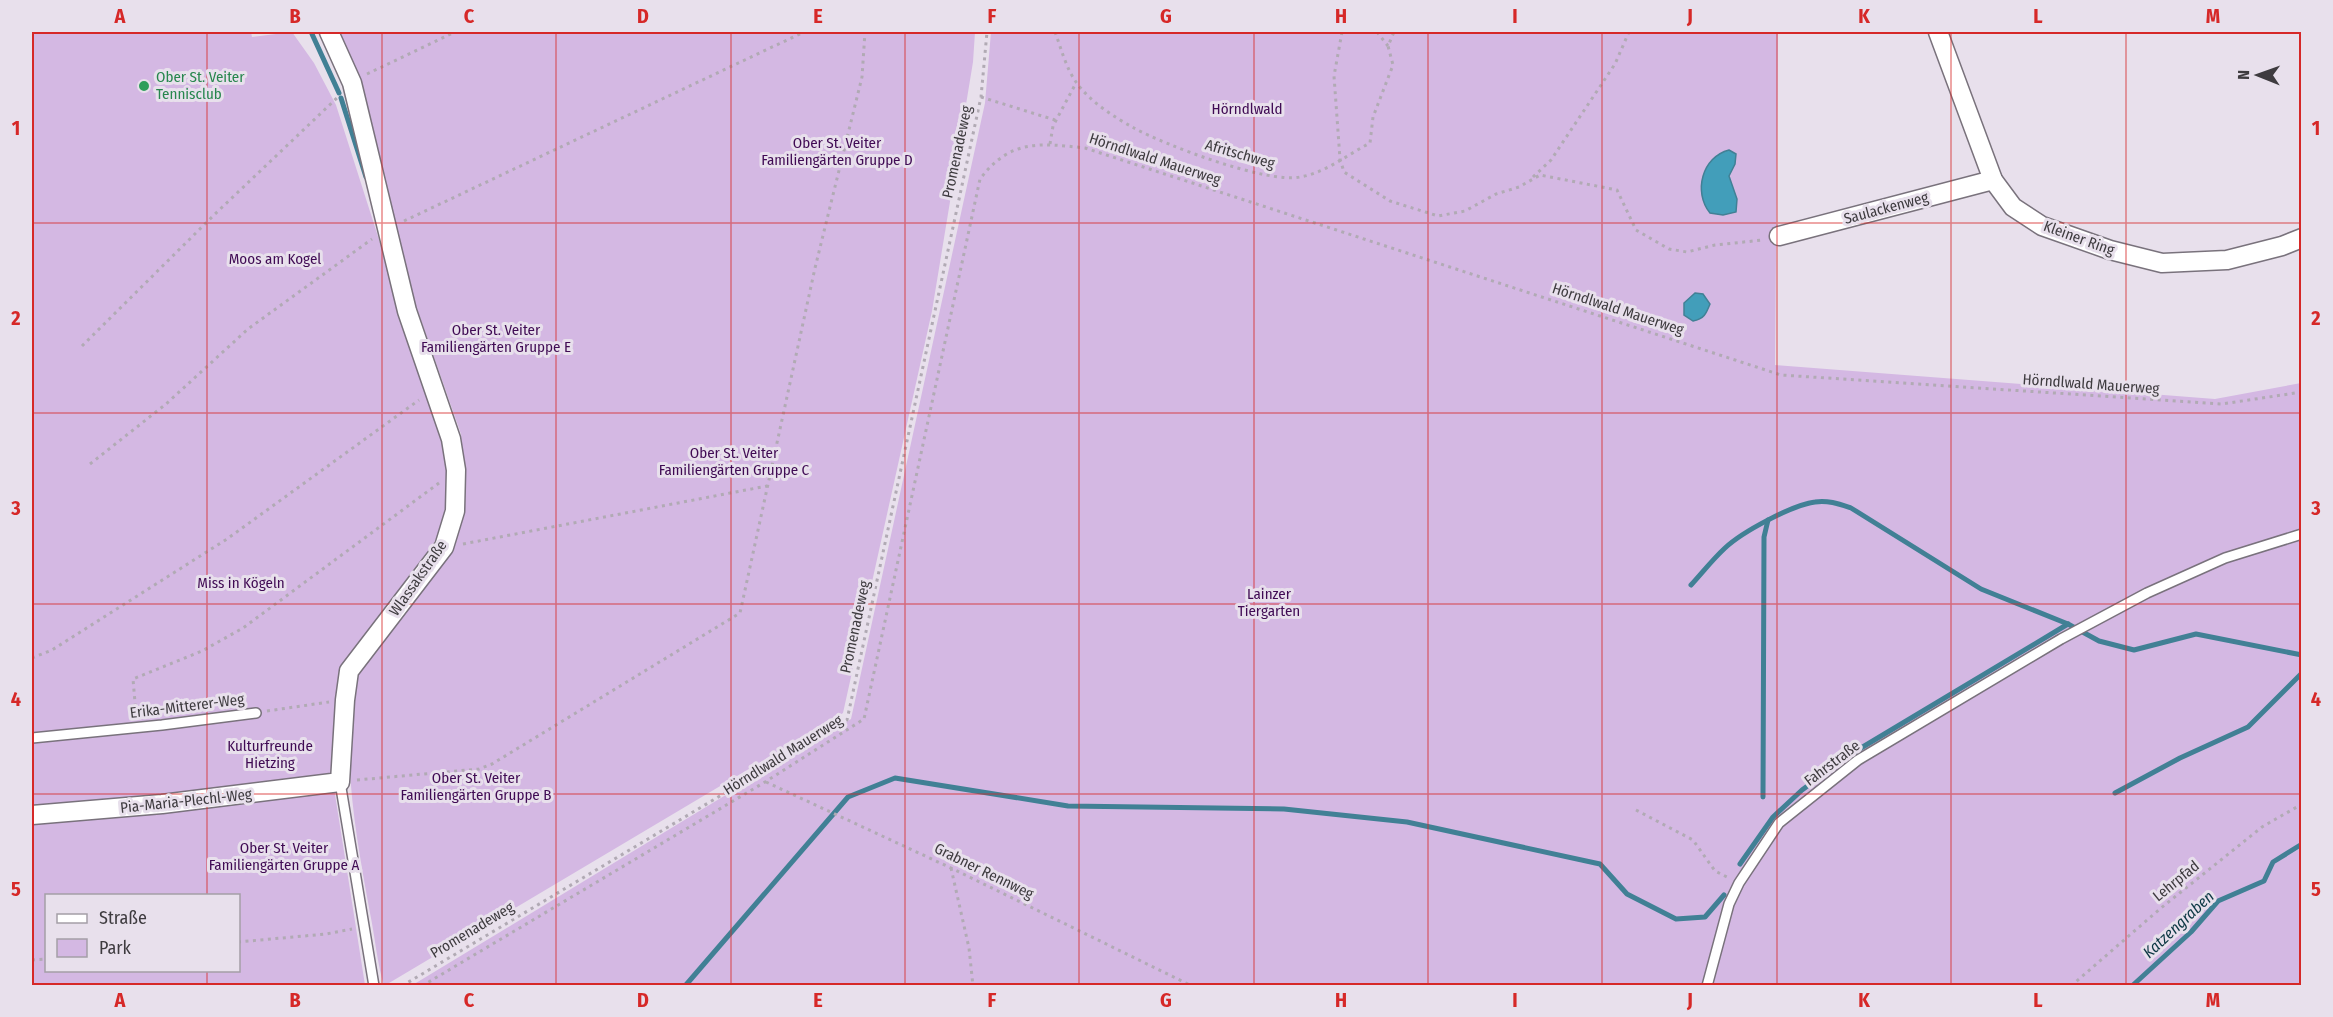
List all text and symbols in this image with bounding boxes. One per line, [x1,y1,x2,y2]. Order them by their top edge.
text: A [114,4,127,28]
text: B [289,4,301,28]
text: C [464,4,475,28]
text: D [637,4,649,28]
text: E [813,4,823,28]
text: F [988,4,997,28]
text: G [1160,4,1172,28]
text: H [1335,4,1347,28]
text: I [1512,4,1518,28]
text: J [1686,4,1693,28]
text: K [1858,4,1870,28]
text: L [2033,4,2043,28]
text: M [2206,4,2220,28]
north arrow [2228,45,2288,105]
place label: Ober St. Veiter Tennisclub [156,68,245,103]
text: N [2234,70,2253,80]
marker: Ober St. Veiter Tennisclub [137,79,151,93]
park label: Hörndlwald [1212,100,1282,118]
street label: Promenadeweg [938,104,976,200]
text: 1 [12,116,20,140]
text: 1 [2312,116,2320,140]
street label: Hörndlwald Mauerweg [1087,129,1223,189]
park label: Ober St. Veiter Familiengärten Gruppe D [761,134,913,169]
street label: Afritschweg [1203,136,1277,172]
street label: Saulackenweg [1842,188,1930,228]
street label: Kleiner Ring [2041,217,2117,259]
park label: Moos am Kogel [229,250,321,268]
street label: Hörndlwald Mauerweg [1550,279,1686,339]
text: 2 [10,306,21,330]
text: 2 [2310,306,2321,330]
park label: Ober St. Veiter Familiengärten Gruppe E [421,321,571,356]
street label: Hörndlwald Mauerweg [2022,370,2160,398]
park label: Ober St. Veiter Familiengärten Gruppe C [659,444,810,479]
text: 3 [10,496,21,520]
text: 3 [2310,496,2321,520]
street label: Wlassakstraße [385,537,451,619]
park label: Miss in Kögeln [197,574,285,592]
street label: Promenadeweg [836,579,874,675]
park label: Lainzer Tiergarten [1238,585,1300,620]
text: 4 [11,687,21,711]
text: 4 [2311,687,2321,711]
street label: Erika-Mitterer-Weg [129,690,245,722]
street label: Hörndlwald Mauerweg [720,711,846,799]
street label: Fahrstraße [1801,736,1863,790]
park label: Kulturfreunde Hietzing [227,737,313,772]
park label: Ober St. Veiter Familiengärten Gruppe B [400,769,552,804]
street label: Pia-Maria-Plechl-Weg [119,785,253,817]
park label: Ober St. Veiter Familiengärten Gruppe A [209,839,359,874]
street label: Grabner Rennweg [931,839,1037,903]
street label: Lehrpfad [2149,857,2203,905]
text: 5 [11,877,21,901]
text: 5 [2311,877,2321,901]
water label: Katzengraben [2139,887,2218,962]
legend [45,894,240,972]
street label: Promenadeweg [427,898,517,962]
text: Straße [99,907,147,929]
text: Park [99,937,132,959]
text: A [114,988,127,1012]
text: B [289,988,301,1012]
text: C [464,988,475,1012]
text: D [637,988,649,1012]
text: E [813,988,823,1012]
text: F [988,988,997,1012]
text: G [1160,988,1172,1012]
text: H [1335,988,1347,1012]
text: I [1512,988,1518,1012]
text: J [1686,988,1693,1012]
text: K [1858,988,1870,1012]
text: L [2033,988,2043,1012]
text: M [2206,988,2220,1012]

